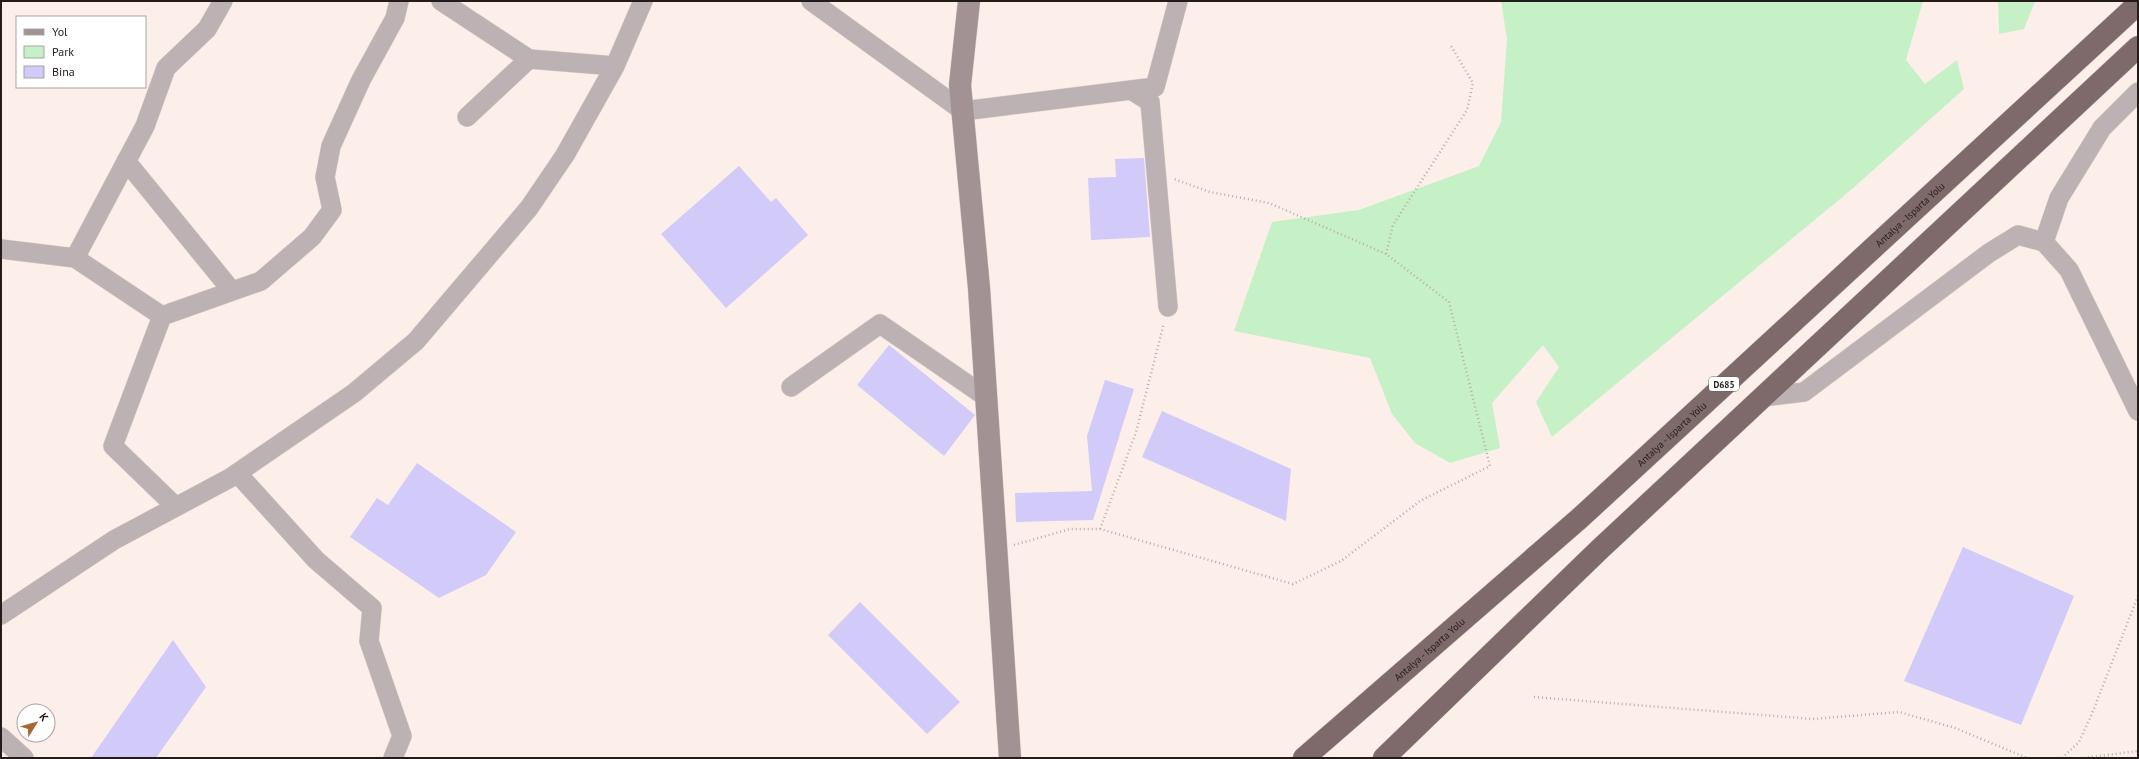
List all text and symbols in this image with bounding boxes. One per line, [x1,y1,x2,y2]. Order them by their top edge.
legend [16,16,146,88]
text: Yol [52,24,68,39]
text: Park [52,44,74,59]
text: Bina [52,64,75,79]
street label: Antalya - Isparta Yolu [1872,179,1947,250]
road number: D685 [1709,377,1739,391]
street label: Antalya - Isparta Yolu [1634,399,1709,469]
street label: Antalya - Isparta Yolu [1391,615,1467,684]
north arrow [16,703,56,743]
text: K [36,710,52,724]

